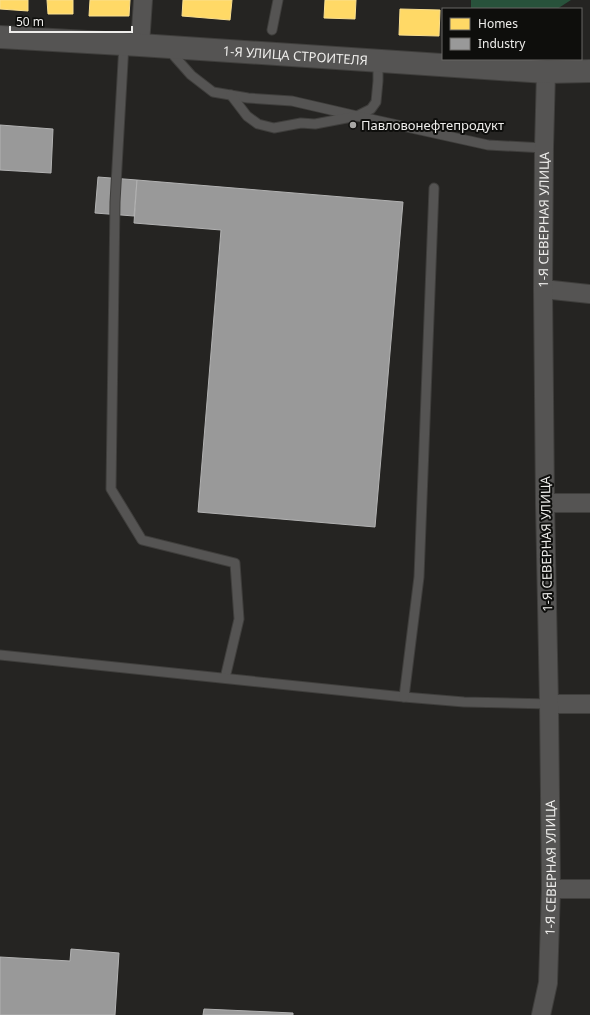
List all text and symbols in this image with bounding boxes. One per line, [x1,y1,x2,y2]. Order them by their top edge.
scale bar [10,8,132,34]
legend [442,8,582,60]
text: 50 m [16,13,44,30]
text: Homes [478,15,518,32]
text: Industry [478,35,526,52]
street label: 1-Я УЛИЦА СТРОИТЕЛЯ [222,42,369,69]
place label: Павловонефтепродукт [361,116,504,134]
marker: Павловонефтепродукт [348,120,358,130]
street label: 1-Я СЕВЕРНАЯ УЛИЦА [534,151,553,288]
street label: 1-Я СЕВЕРНАЯ УЛИЦА [536,475,556,612]
street label: 1-Я СЕВЕРНАЯ УЛИЦА [541,799,560,936]

